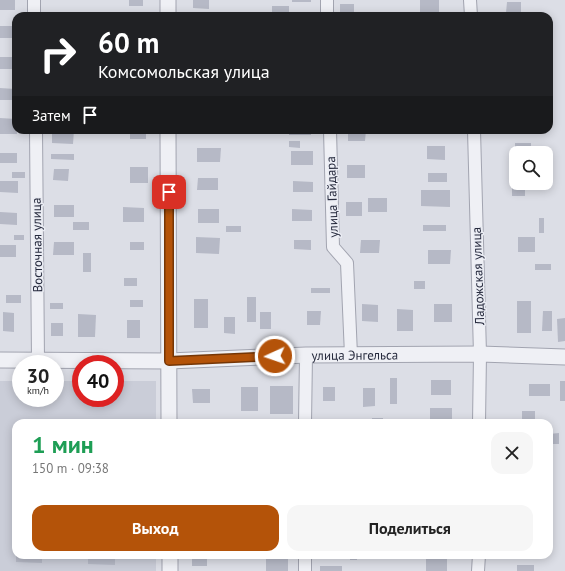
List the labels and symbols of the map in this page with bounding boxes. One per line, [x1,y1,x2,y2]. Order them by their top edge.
street label: улица Гайдара [322,156,342,238]
pin [152,175,186,209]
street label: Восточная улица [28,197,46,293]
street label: Ладожская улица [468,227,488,326]
position arrow [254,335,296,377]
street label: улица Энгельса [311,346,398,363]
speed limit sign: 40 [72,355,124,407]

